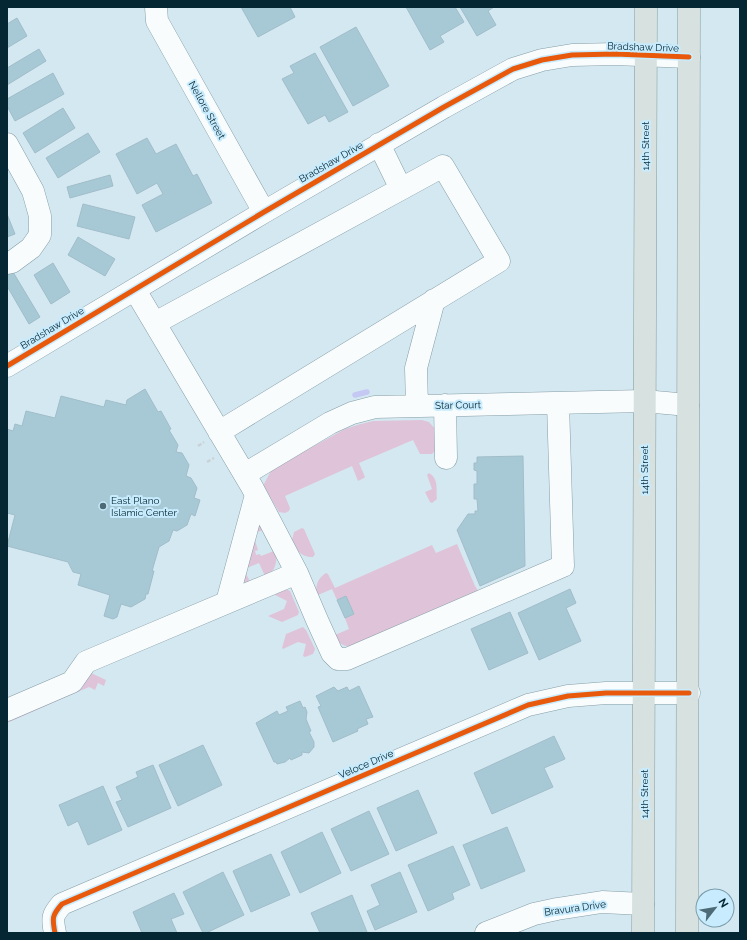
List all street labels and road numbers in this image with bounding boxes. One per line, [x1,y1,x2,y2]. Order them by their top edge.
street label: Bradshaw Drive [607,40,679,54]
street label: Nellore Street [187,79,228,141]
street label: 14th Street [640,121,651,171]
street label: Bradshaw Drive [297,139,365,185]
street label: Bradshaw Drive [18,305,86,351]
street label: Star Court [435,399,482,411]
street label: 14th Street [639,445,650,495]
street label: Veloce Drive [337,747,395,780]
street label: 14th Street [639,769,650,819]
street label: Bravura Drive [544,898,607,918]

